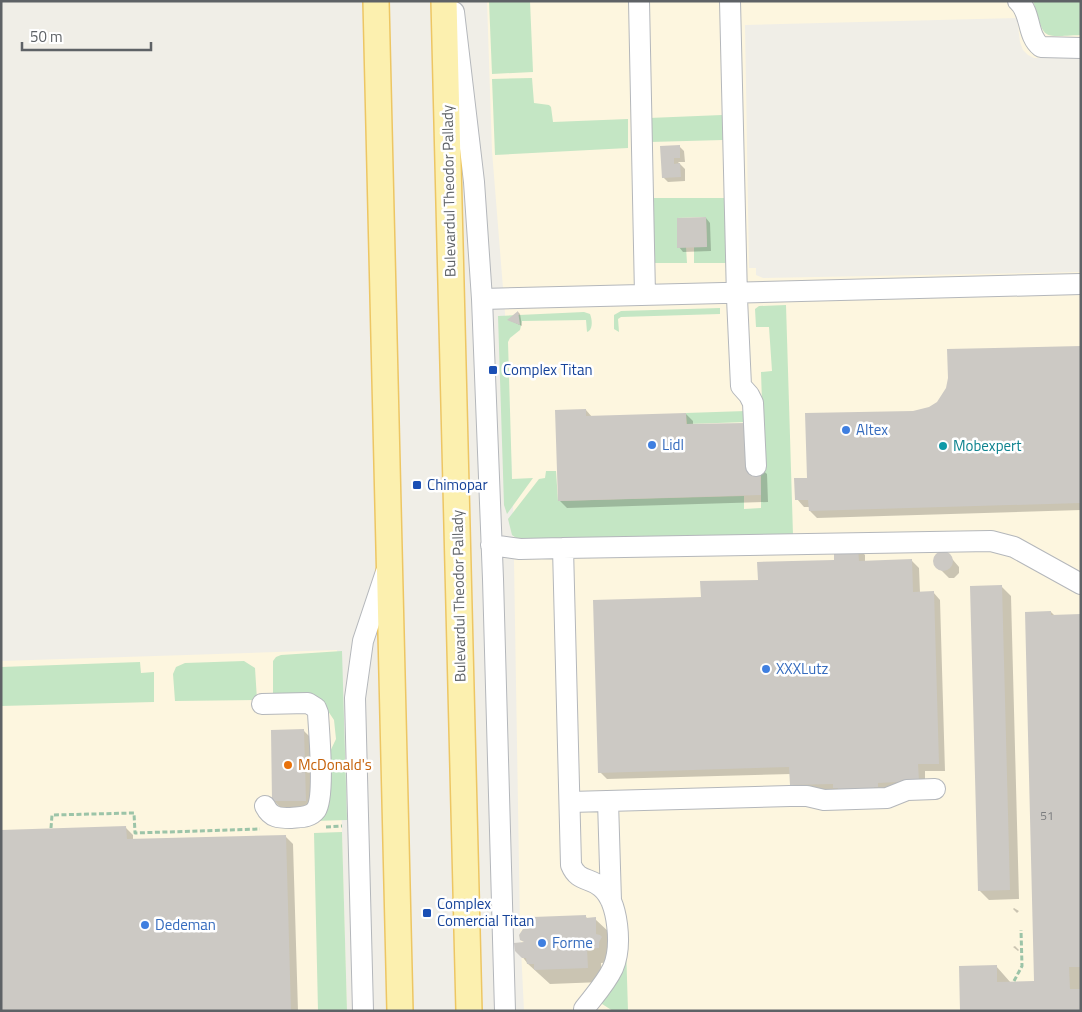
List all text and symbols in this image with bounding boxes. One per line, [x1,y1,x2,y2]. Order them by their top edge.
scale bar [22,20,151,52]
text: 50 m [30,25,63,48]
street label: Bulevardul Theodor Pallady [435,105,462,277]
place label: Complex Titan [503,358,592,381]
marker: Complex Titan [487,364,499,376]
place label: Altex [856,418,888,441]
marker: Altex [840,424,852,436]
place label: Lidl [662,433,684,456]
place label: Mobexpert [953,434,1022,457]
marker: Lidl [646,439,658,451]
marker: Mobexpert [937,440,949,452]
place label: Chimopar [427,473,488,496]
marker: Chimopar [411,479,423,491]
street label: Bulevardul Theodor Pallady [445,510,472,682]
place label: XXXLutz [776,657,828,680]
marker: XXXLutz [760,663,772,675]
place label: McDonald's [298,753,372,776]
marker: McDonald's [282,759,294,771]
house number: 51 [1040,806,1054,825]
place label: Complex Comercial Titan [437,892,534,932]
marker: Complex Comercial Titan [421,907,433,919]
place label: Dedeman [155,913,216,936]
marker: Dedeman [139,919,151,931]
place label: Forme [552,931,593,954]
marker: Forme [536,937,548,949]

